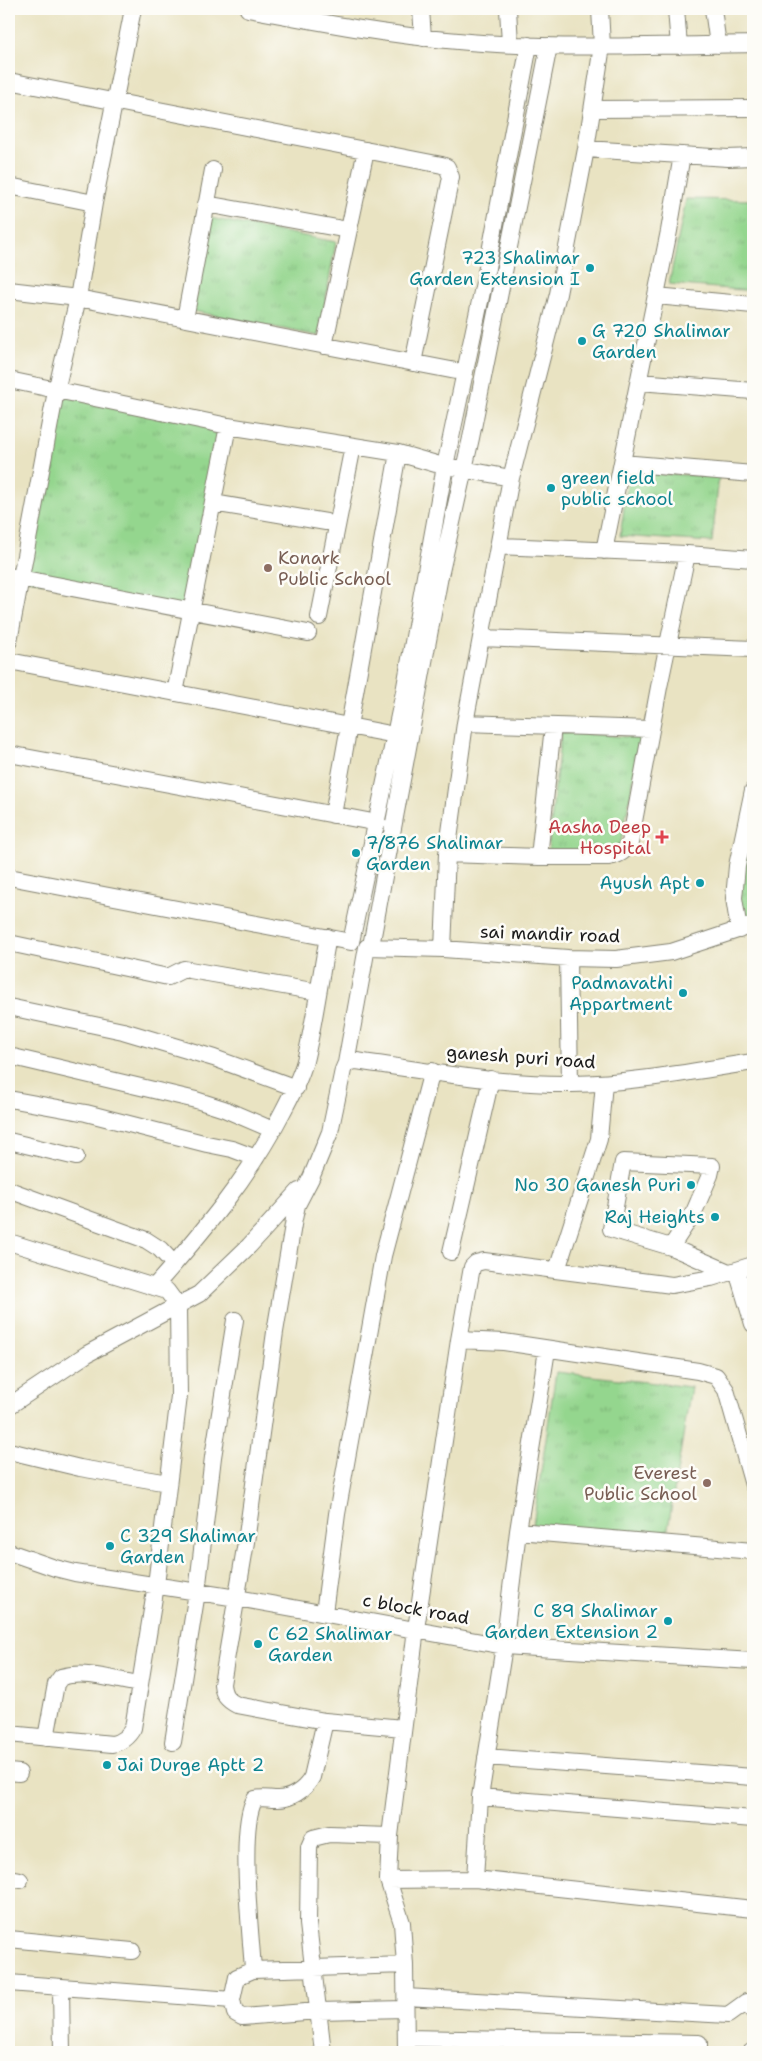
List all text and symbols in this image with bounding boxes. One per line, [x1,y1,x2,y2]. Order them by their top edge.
place label: 723 Shalimar Garden Extension I [409,246,580,291]
marker: 723 Shalimar Garden Extension I [584,262,596,274]
place label: G 720 Shalimar Garden [592,319,731,364]
marker: G 720 Shalimar Garden [576,335,588,347]
place label: green field public school [561,466,673,511]
marker: green field public school [545,482,557,494]
place label: Konark Public School [278,546,392,591]
marker: Konark Public School [262,562,274,574]
place label: Aasha Deep Hospital [548,815,652,860]
marker: Aasha Deep Hospital [655,830,669,844]
place label: 7/876 Shalimar Garden [366,831,503,876]
marker: 7/876 Shalimar Garden [350,847,362,859]
place label: Ayush Apt [599,871,690,895]
marker: Ayush Apt [694,877,706,889]
street label: sai mandir road [479,920,621,948]
place label: Padmavathi Appartment [569,971,673,1016]
marker: Padmavathi Appartment [677,987,689,999]
street label: ganesh puri road [446,1040,596,1074]
place label: No 30 Ganesh Puri [514,1173,681,1197]
marker: No 30 Ganesh Puri [685,1179,697,1191]
place label: Raj Heights [605,1205,705,1229]
marker: Raj Heights [709,1211,721,1223]
place label: Everest Public School [584,1461,698,1506]
marker: Everest Public School [701,1477,713,1489]
place label: C 329 Shalimar Garden [120,1524,256,1569]
marker: C 329 Shalimar Garden [104,1540,116,1552]
street label: c block road [361,1588,471,1630]
place label: C 89 Shalimar Garden Extension 2 [484,1599,658,1644]
marker: C 89 Shalimar Garden Extension 2 [662,1615,674,1627]
place label: C 62 Shalimar Garden [268,1622,393,1667]
marker: C 62 Shalimar Garden [252,1638,264,1650]
place label: Jai Durge Aptt 2 [117,1753,264,1777]
marker: Jai Durge Aptt 2 [101,1759,113,1771]

